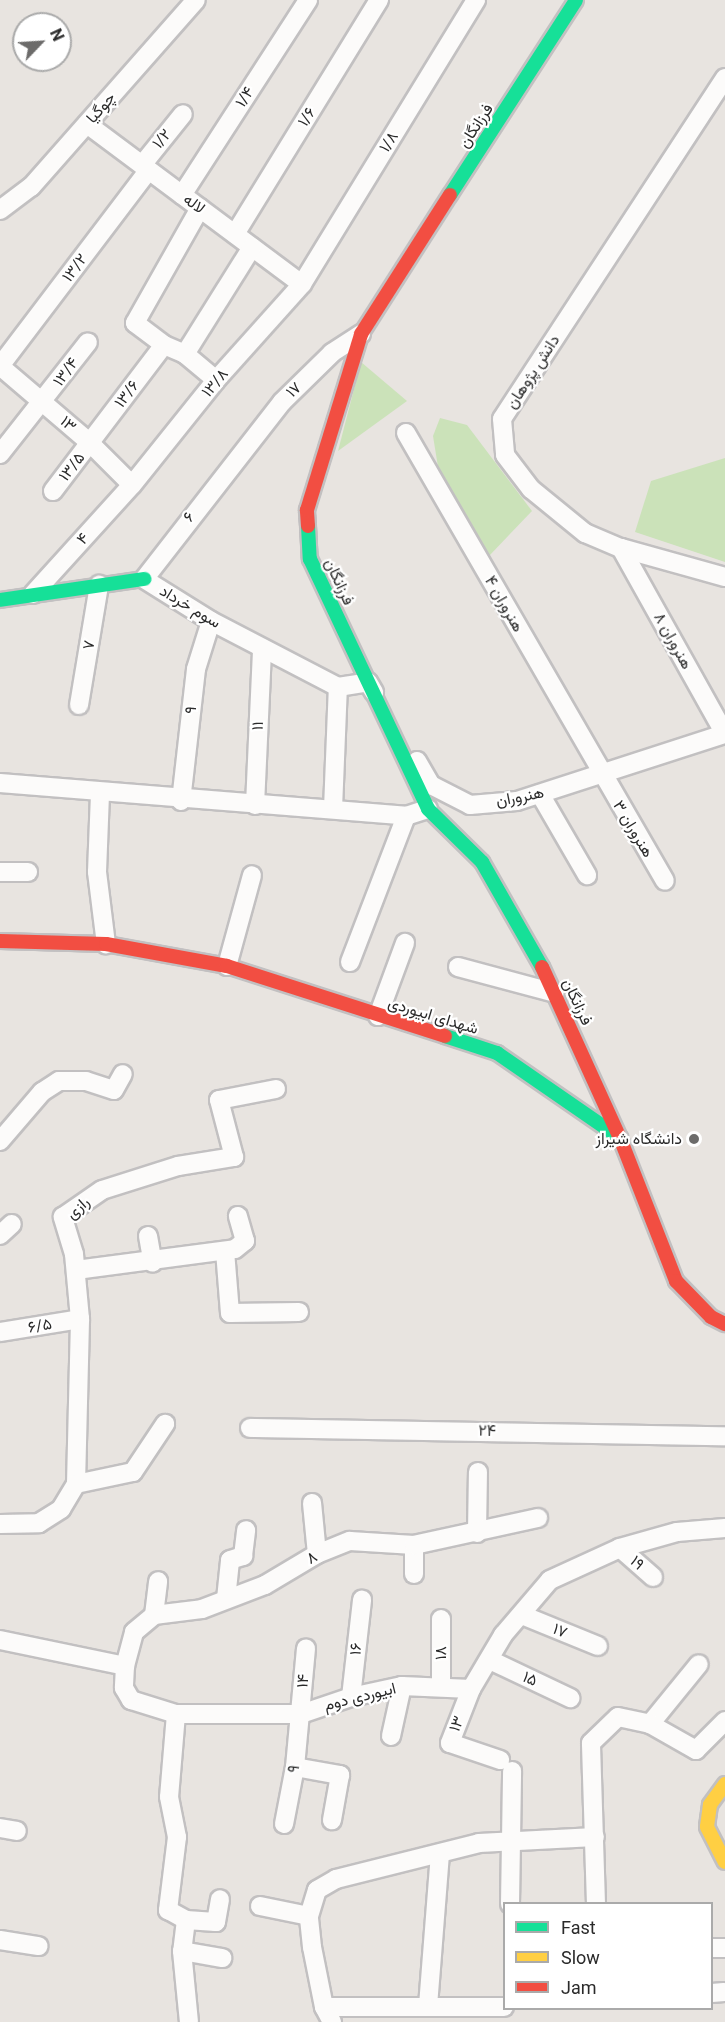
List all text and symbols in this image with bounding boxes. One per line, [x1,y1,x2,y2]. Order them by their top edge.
north arrow [12,12,72,72]
text: N [46,26,68,44]
street label: ۱/۴ [231,83,259,111]
street label: چوگیا [82,89,120,127]
street label: فرزانگان [455,100,497,152]
street label: ۱/۶ [294,104,320,130]
street label: ۱/۲ [148,125,176,153]
street label: ۱/۸ [375,128,403,156]
street label: لاله [179,190,209,218]
street label: ۱۳/۲ [58,250,92,286]
street label: دانش پژوهان [502,331,564,413]
street label: ۱۳/۴ [49,354,83,390]
street label: ۱۳/۸ [198,365,232,401]
street label: ۱۳/۶ [110,376,144,412]
street label: ۱۷ [282,378,306,402]
street label: ۱۳ [56,412,80,436]
street label: ۱۳/۵ [55,449,89,485]
street label: ۶ [179,508,199,526]
street label: ۴ [73,529,93,549]
street label: فرزانگان [320,556,358,608]
street label: هنروران ۴ [480,573,528,635]
street label: سوم خرداد [156,581,224,633]
street label: هنروران ۸ [650,609,696,673]
street label: ۷ [79,639,99,651]
street label: ۹ [181,705,201,715]
street label: ۱۱ [248,721,268,731]
street label: هنروران [494,783,546,811]
street label: هنروران ۳ [609,797,657,861]
street label: فرزانگان [558,976,596,1028]
street label: شهدای ابیوردی [386,993,480,1039]
place label: دانشگاه شیراز [596,1129,682,1149]
marker: دانشگاه شیراز [687,1132,701,1146]
street label: رازی [62,1193,94,1223]
street label: ۶/۵ [27,1314,53,1338]
street label: ۲۴ [478,1421,496,1441]
street label: ۸ [303,1547,321,1569]
street label: ۱۹ [626,1552,648,1574]
street label: ۱۷ [550,1619,570,1643]
street label: ۱۶ [346,1642,366,1656]
street label: ۱۸ [431,1646,451,1660]
street label: ۱۵ [520,1667,540,1691]
street label: ۱۴ [293,1673,313,1689]
street label: ابیوردی دوم [322,1679,398,1715]
street label: ۱۳ [445,1713,469,1735]
street label: ۹ [284,1764,304,1774]
legend [503,1902,713,2010]
text: Fast [561,1917,596,1938]
text: Slow [561,1947,600,1968]
text: Jam [561,1977,597,1998]

